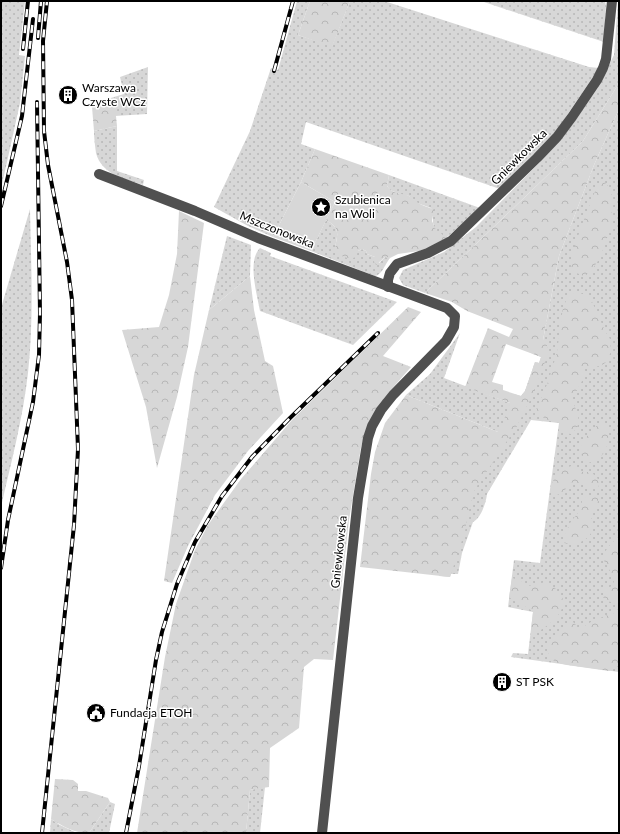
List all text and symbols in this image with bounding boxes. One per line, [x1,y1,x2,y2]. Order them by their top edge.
place label: Warszawa Czyste WCz [82,80,147,109]
building icon: Warszawa Czyste WCz [57,84,79,106]
street label: Gniewkowska [488,125,550,188]
place label: Szubienica na Woli [335,192,391,221]
place icon: Szubienica na Woli [310,196,332,218]
street label: Mszczonowska [238,208,317,251]
street label: Gniewkowska [327,515,350,589]
building icon: ST PSK [491,671,513,693]
place label: ST PSK [516,674,554,689]
public building icon: Fundacja ETOH [85,702,107,724]
place label: Fundacja ETOH [110,705,192,720]

